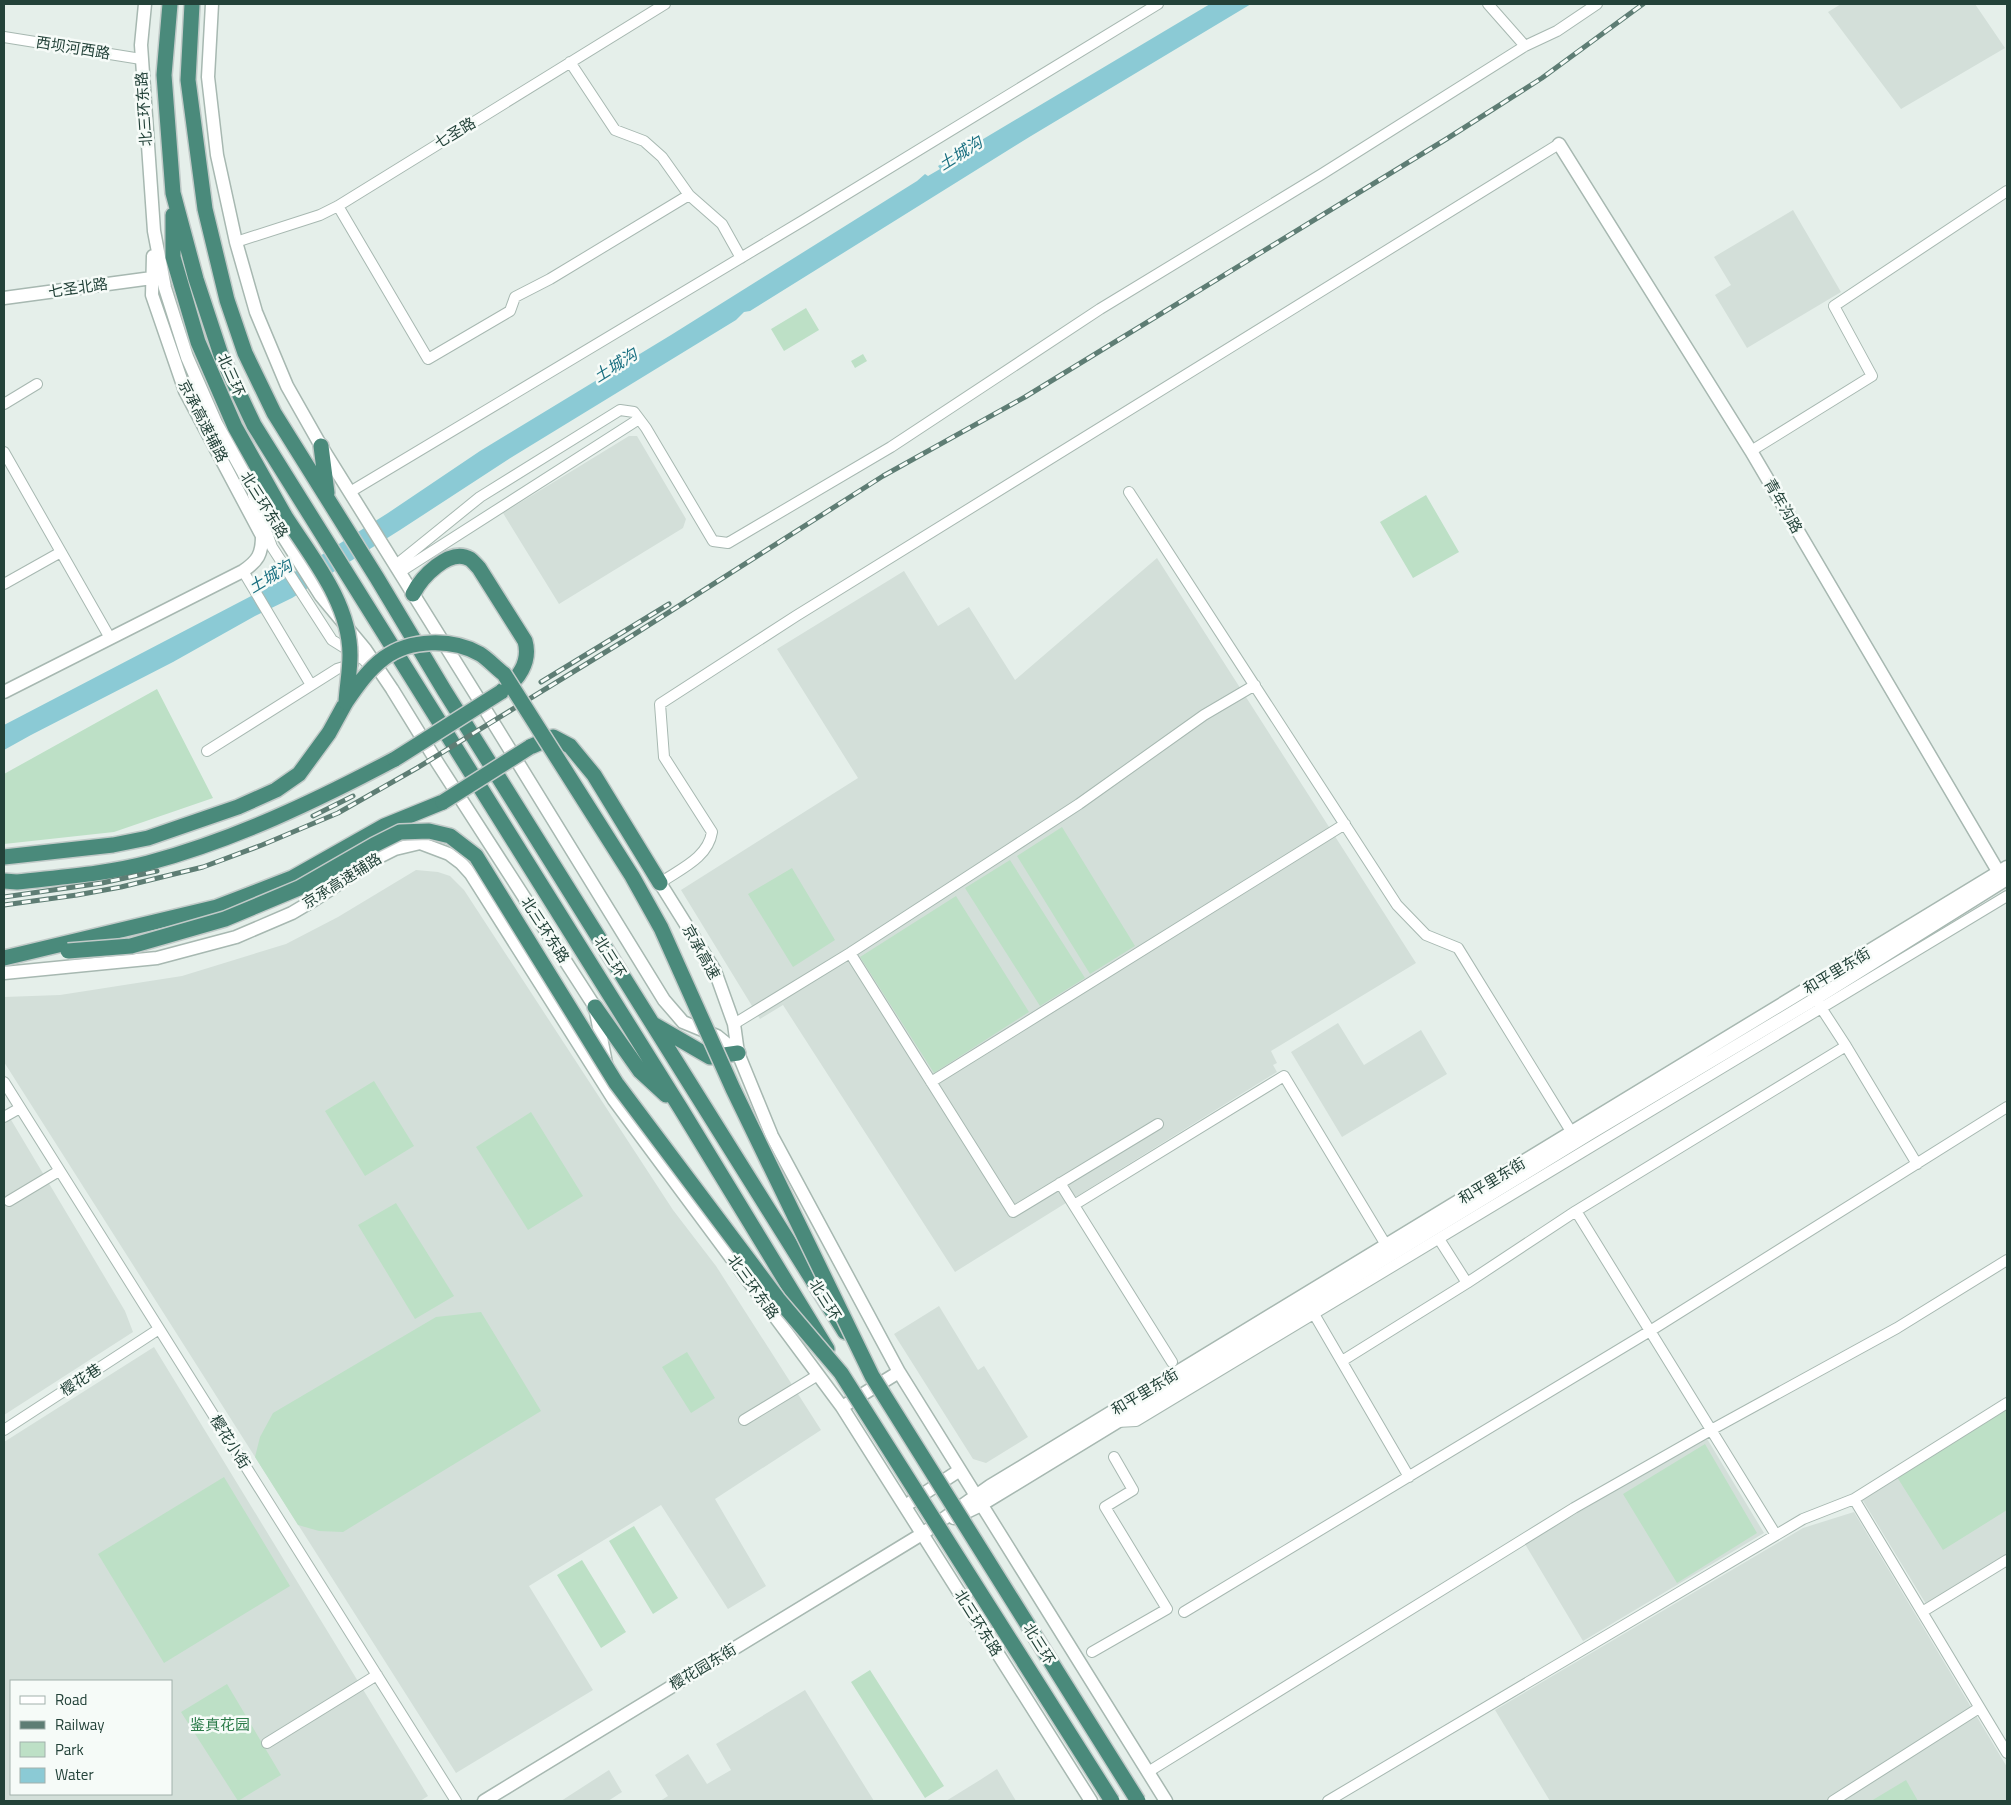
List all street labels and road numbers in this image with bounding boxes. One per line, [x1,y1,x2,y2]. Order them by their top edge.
street label: 西坝河西路 [34,30,112,65]
street label: 北三环东路 [129,71,158,147]
street label: 七圣路 [430,111,480,154]
street label: 七圣北路 [47,272,109,303]
street label: 北三环 [212,350,251,400]
street label: 京承高速辅路 [173,375,234,466]
street label: 北三环东路 [235,467,294,543]
street label: 青年沟路 [1758,474,1808,537]
street label: 京承高速辅路 [297,847,386,914]
street label: 北三环东路 [515,892,575,967]
street label: 京承高速 [677,920,726,984]
street label: 北三环 [589,932,632,982]
street label: 和平里东街 [1799,941,1875,1000]
street label: 和平里东街 [1454,1151,1530,1210]
street label: 北三环东路 [722,1250,785,1324]
street label: 北三环 [804,1275,847,1325]
street label: 樱花巷 [56,1358,106,1401]
street label: 和平里东街 [1107,1362,1183,1421]
street label: 樱花小街 [205,1410,256,1473]
street label: 北三环东路 [949,1585,1008,1661]
street label: 北三环 [1018,1619,1061,1669]
street label: 樱花园东街 [665,1637,741,1696]

